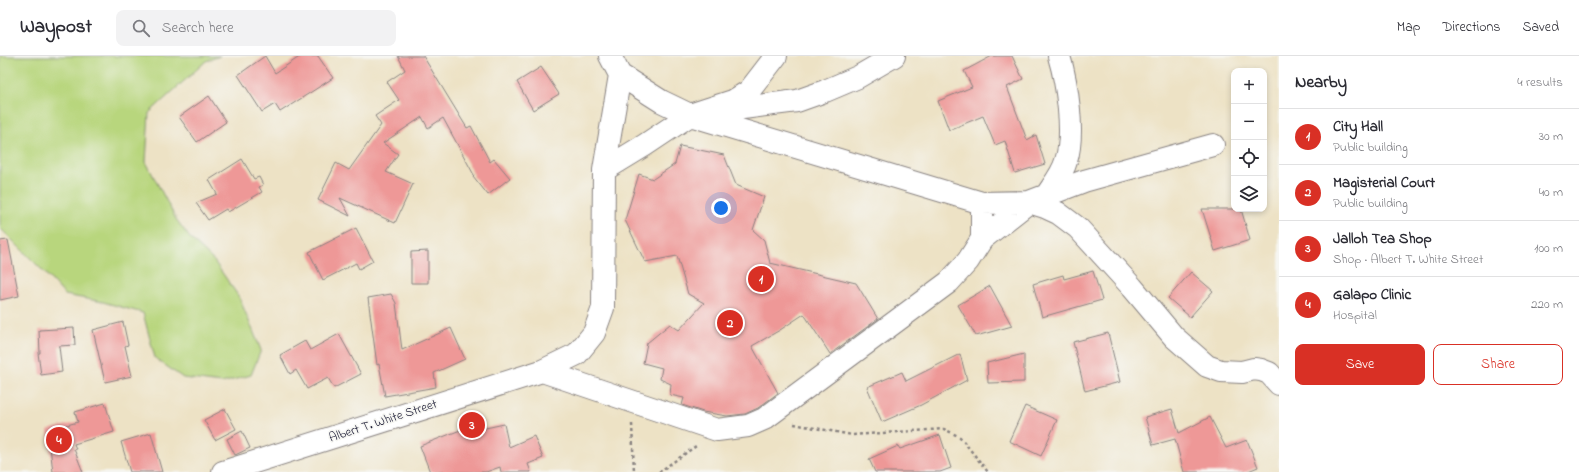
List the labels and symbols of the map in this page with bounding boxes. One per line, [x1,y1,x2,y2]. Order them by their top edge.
your location [711,198,731,218]
pin: 1 [748,264,774,294]
pin: 2 [717,308,743,338]
street label: Albert T. White Street [326,394,440,447]
pin: 3 [459,410,485,440]
pin: 4 [46,425,72,455]

